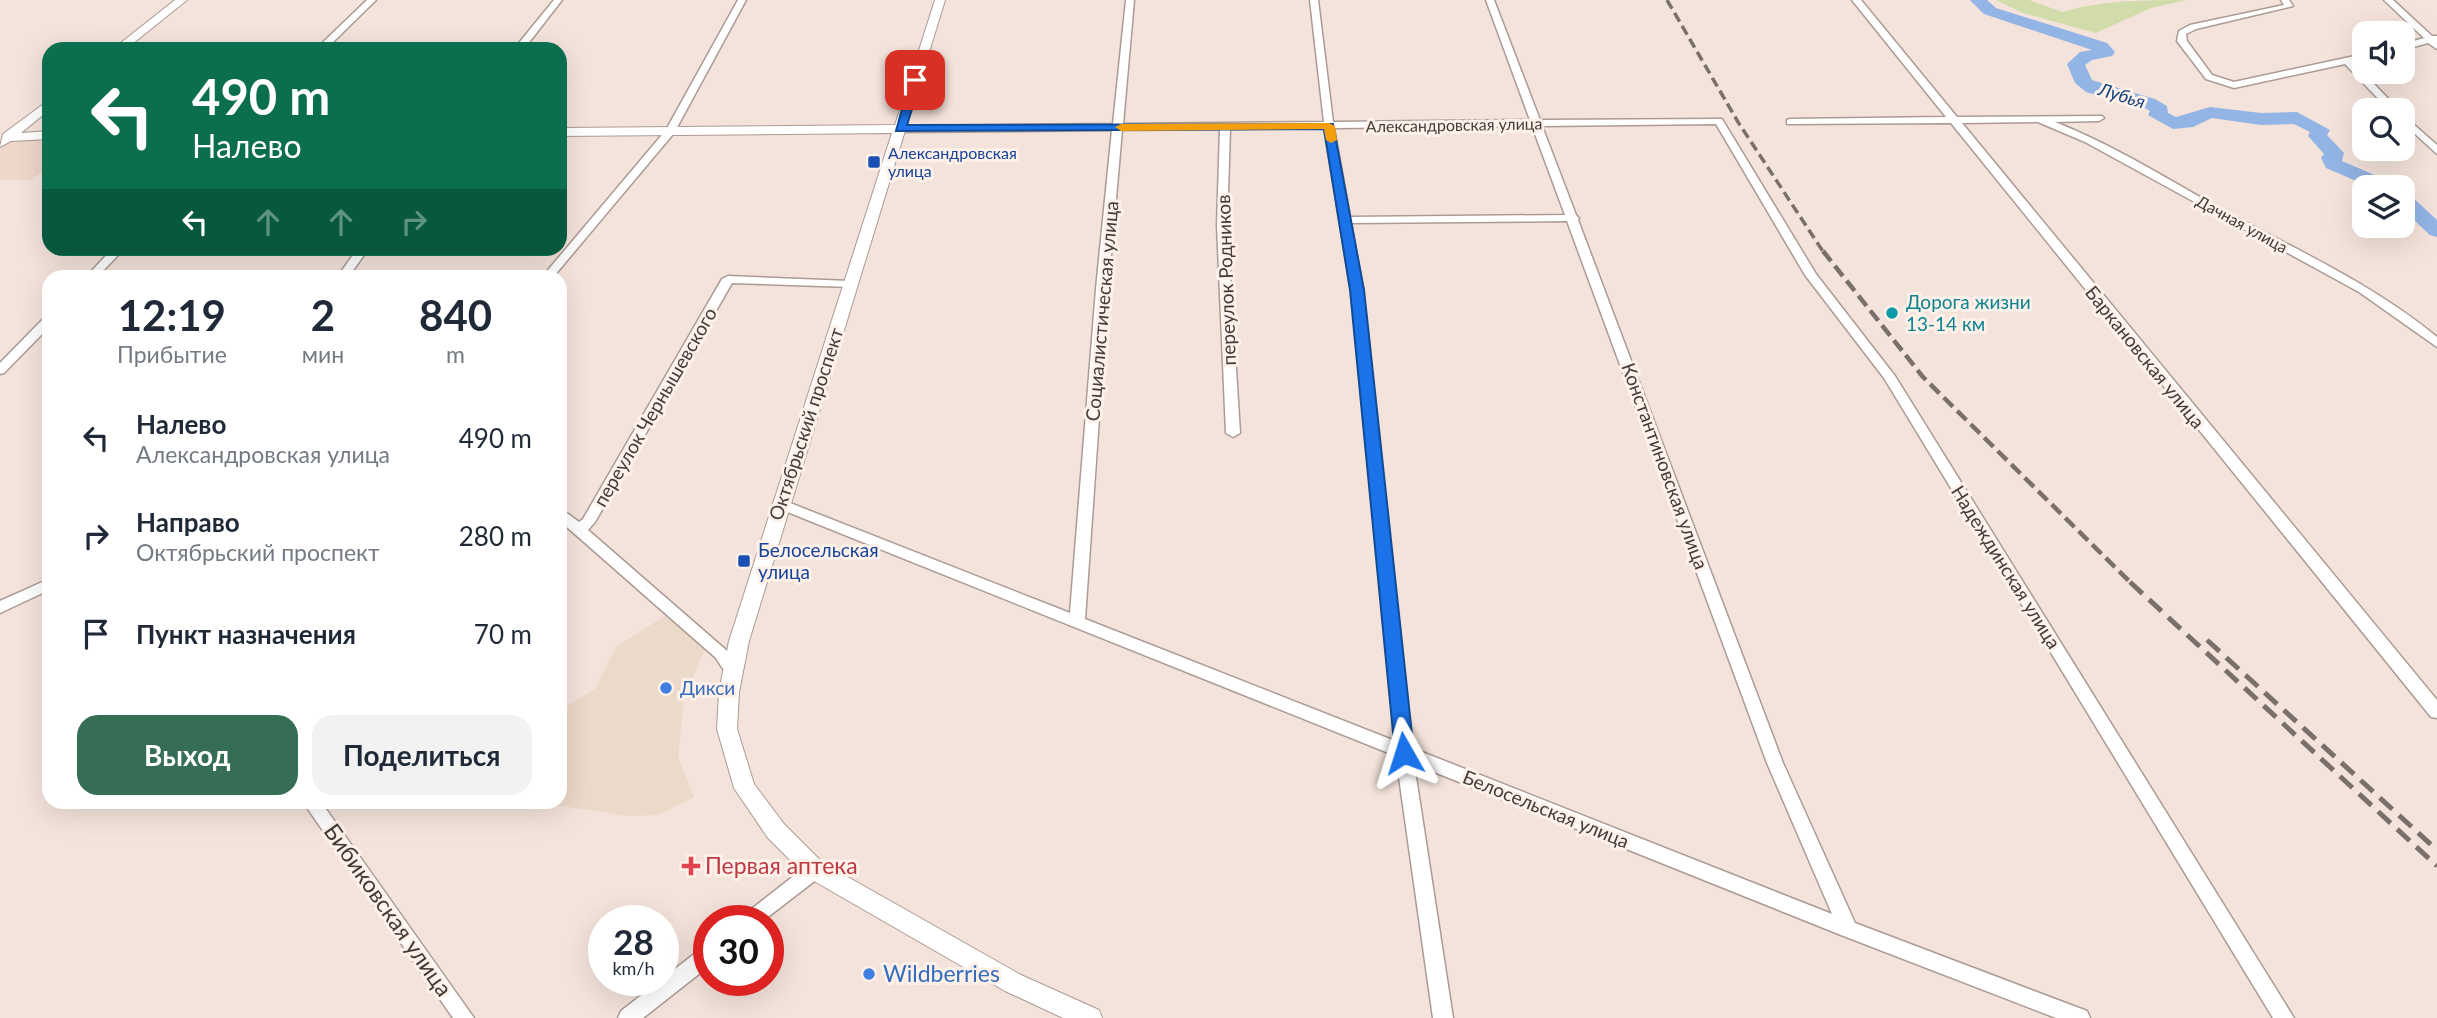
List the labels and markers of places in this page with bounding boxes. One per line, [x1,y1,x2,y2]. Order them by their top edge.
pin [885,50,945,110]
place label: Александровская улица [888,143,1017,180]
marker: Александровская улица [866,154,882,170]
place label: Дорога жизни 13-14 км [1906,290,2031,335]
marker: Дорога жизни 13-14 км [1884,305,1900,321]
place label: Белосельская улица [758,538,879,583]
marker: Белосельская улица [736,553,752,569]
place label: Дикси [680,676,735,699]
marker: Дикси [658,680,674,696]
place label: Первая аптека [705,851,858,879]
marker: Первая аптека [683,858,699,874]
place label: Wildberries [883,959,1000,987]
marker: Wildberries [861,966,877,982]

